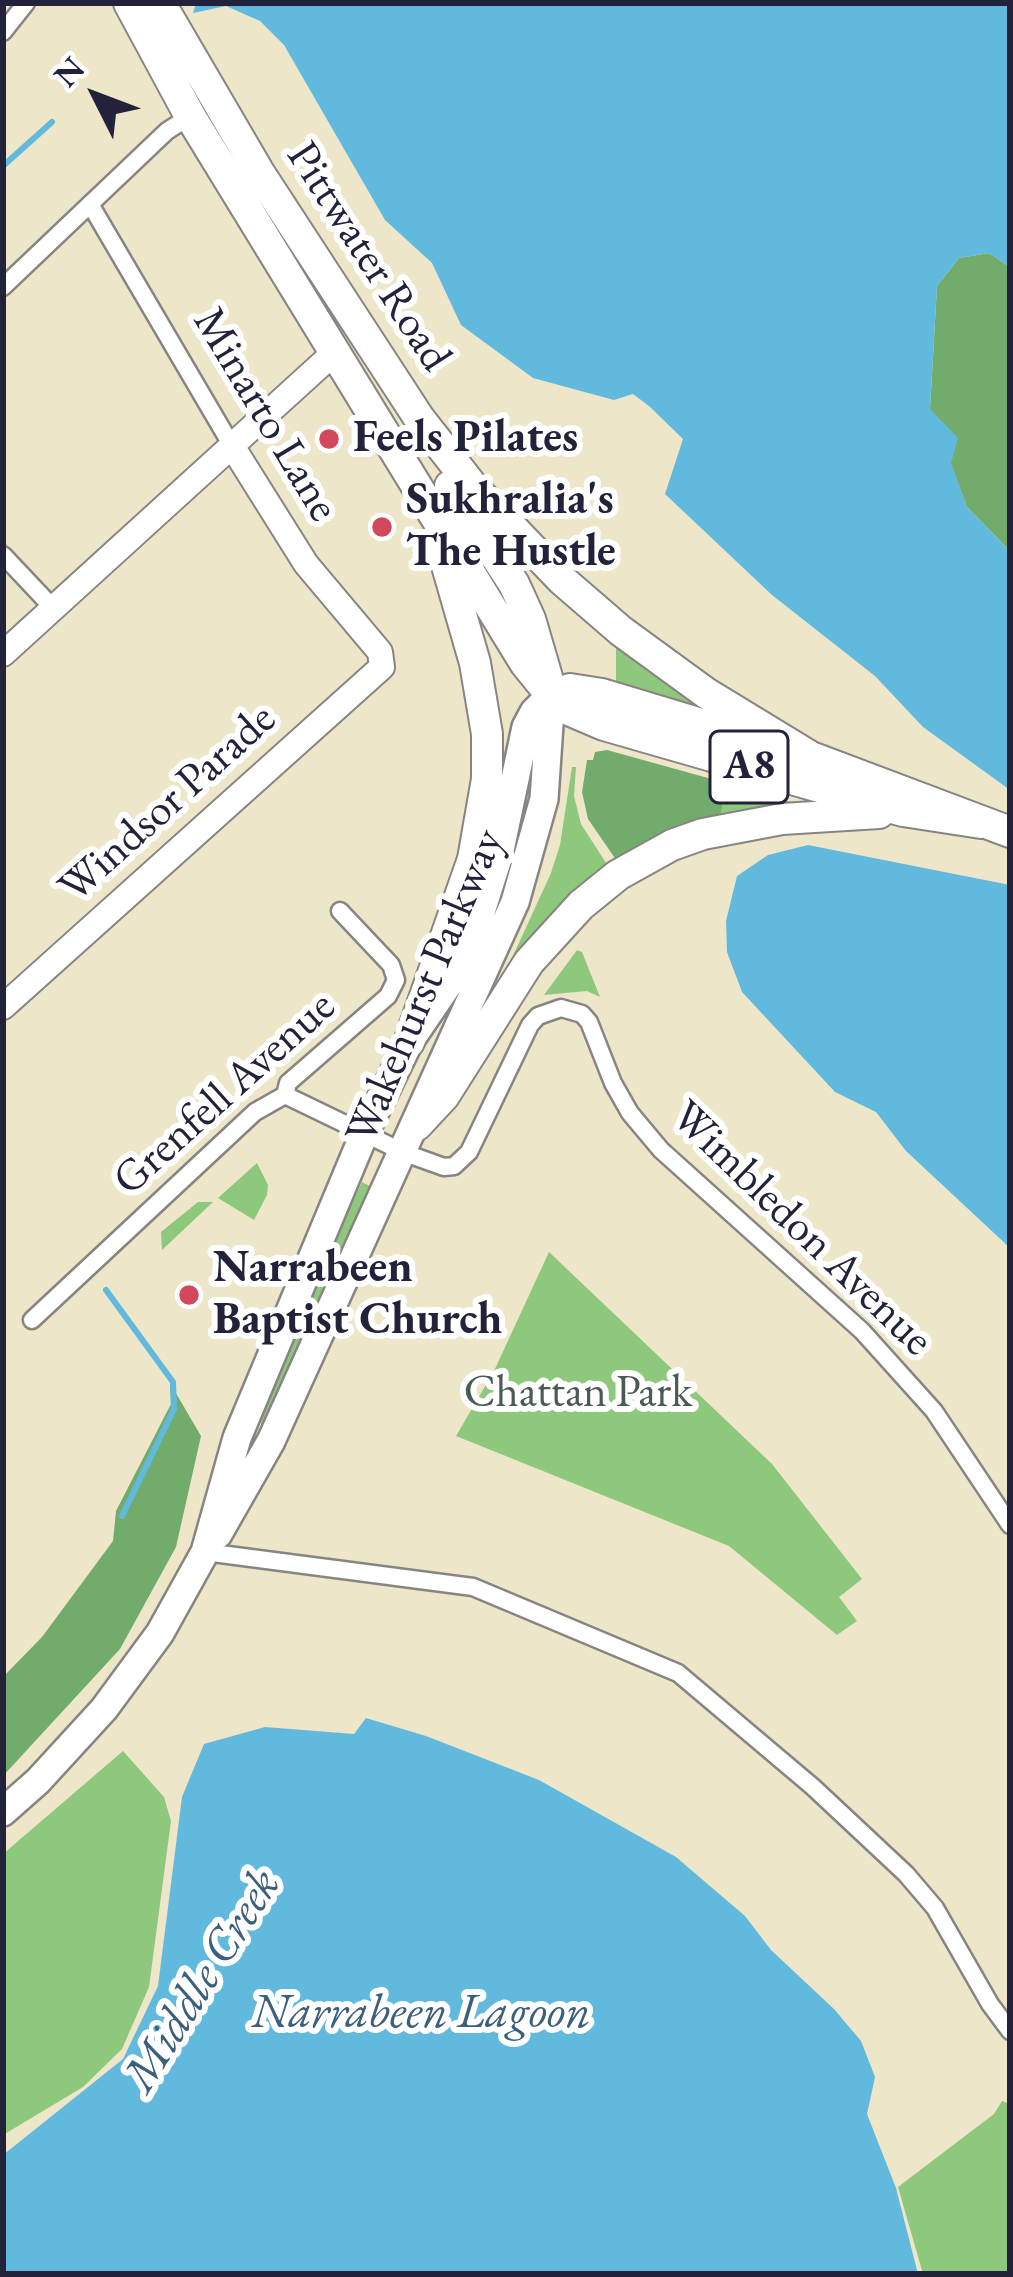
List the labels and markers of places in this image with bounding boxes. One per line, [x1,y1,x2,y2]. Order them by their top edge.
place label: Feels Pilates [353,412,578,466]
marker: Feels Pilates [316,426,342,452]
place label: Sukhralia's The Hustle [406,474,616,580]
marker: Sukhralia's The Hustle [369,514,395,540]
place label: Narrabeen Baptist Church [213,1242,502,1348]
marker: Narrabeen Baptist Church [176,1282,202,1308]

